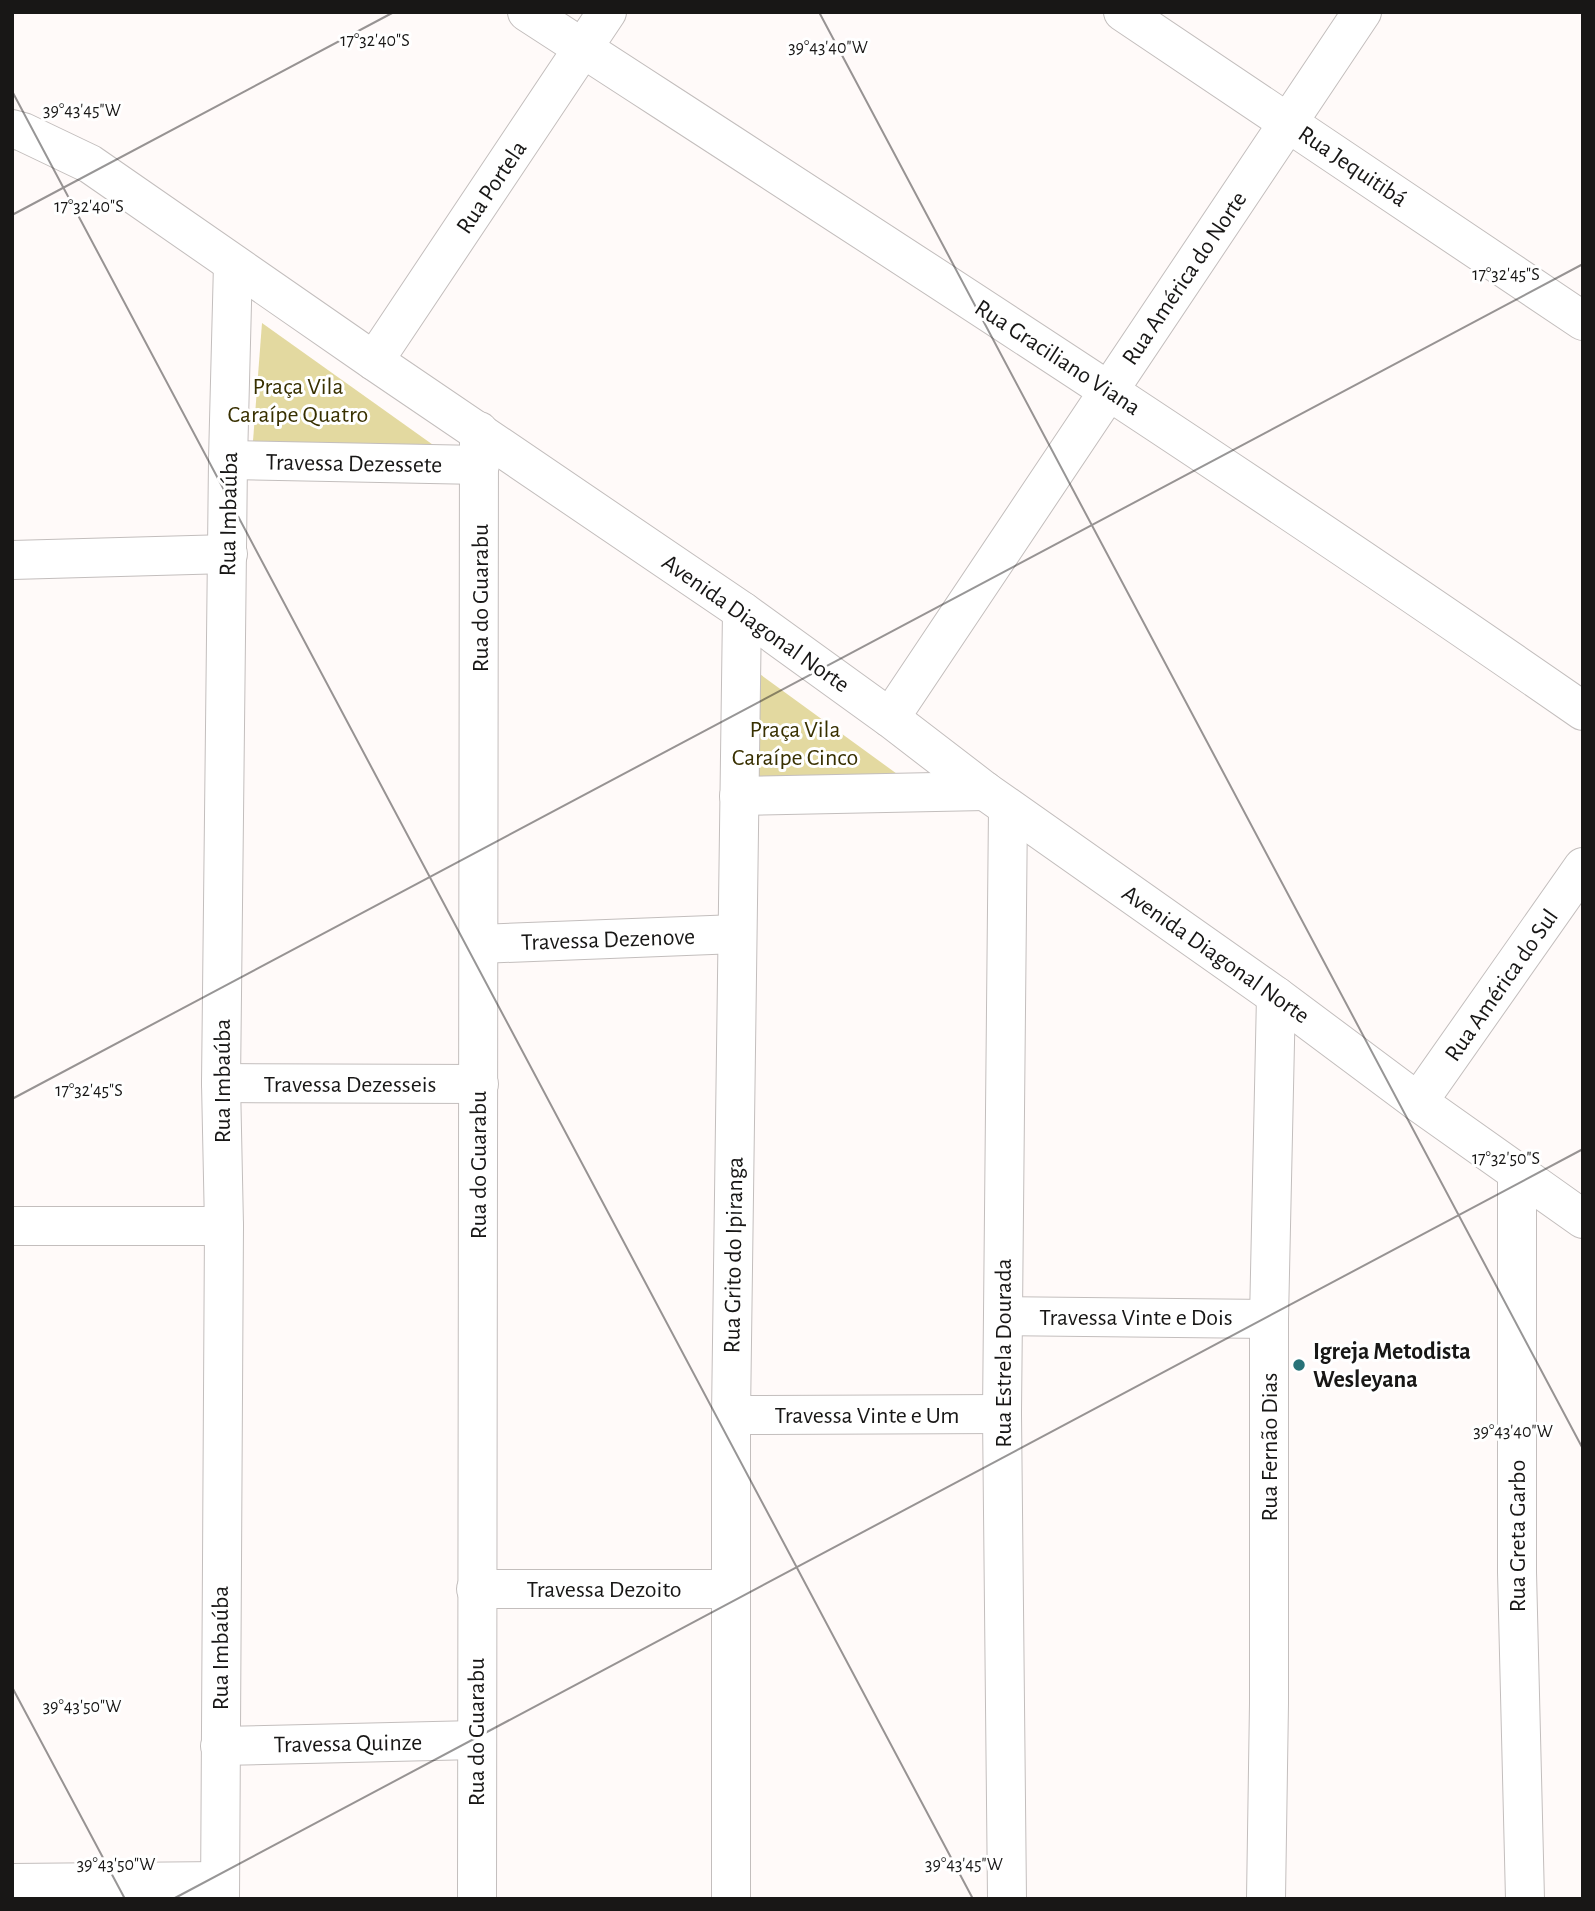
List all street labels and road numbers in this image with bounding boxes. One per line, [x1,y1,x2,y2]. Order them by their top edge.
street label: Rua Jequitibá [1294,122,1411,212]
street label: Rua Portela [452,137,531,238]
street label: Rua América do Norte [1118,188,1252,370]
street label: Rua Graciliano Viana [970,295,1145,420]
street label: Travessa Dezessete [265,450,442,478]
street label: Rua Imbaúba [216,452,242,577]
street label: Rua do Guarabu [469,524,493,672]
street label: Avenida Diagonal Norte [657,550,853,697]
street label: Avenida Diagonal Norte [1117,881,1313,1028]
street label: Rua América do Sul [1441,905,1563,1066]
street label: Travessa Dezenove [521,925,695,955]
street label: Rua Imbaúba [211,1019,235,1143]
street label: Travessa Dezesseis [264,1073,436,1097]
street label: Rua do Guarabu [467,1091,491,1239]
street label: Rua Grito do Ipiranga [720,1157,748,1353]
street label: Rua Estrela Dourada [992,1258,1016,1448]
street label: Travessa Vinte e Dois [1039,1306,1233,1330]
street label: Rua Fernão Dias [1258,1373,1282,1521]
street label: Travessa Vinte e Um [774,1404,960,1428]
street label: Rua Greta Garbo [1506,1460,1530,1612]
street label: Travessa Dezoito [526,1578,682,1602]
street label: Rua Imbaúba [209,1586,233,1710]
street label: Rua do Guarabu [465,1658,489,1806]
street label: Travessa Quinze [274,1731,423,1757]

